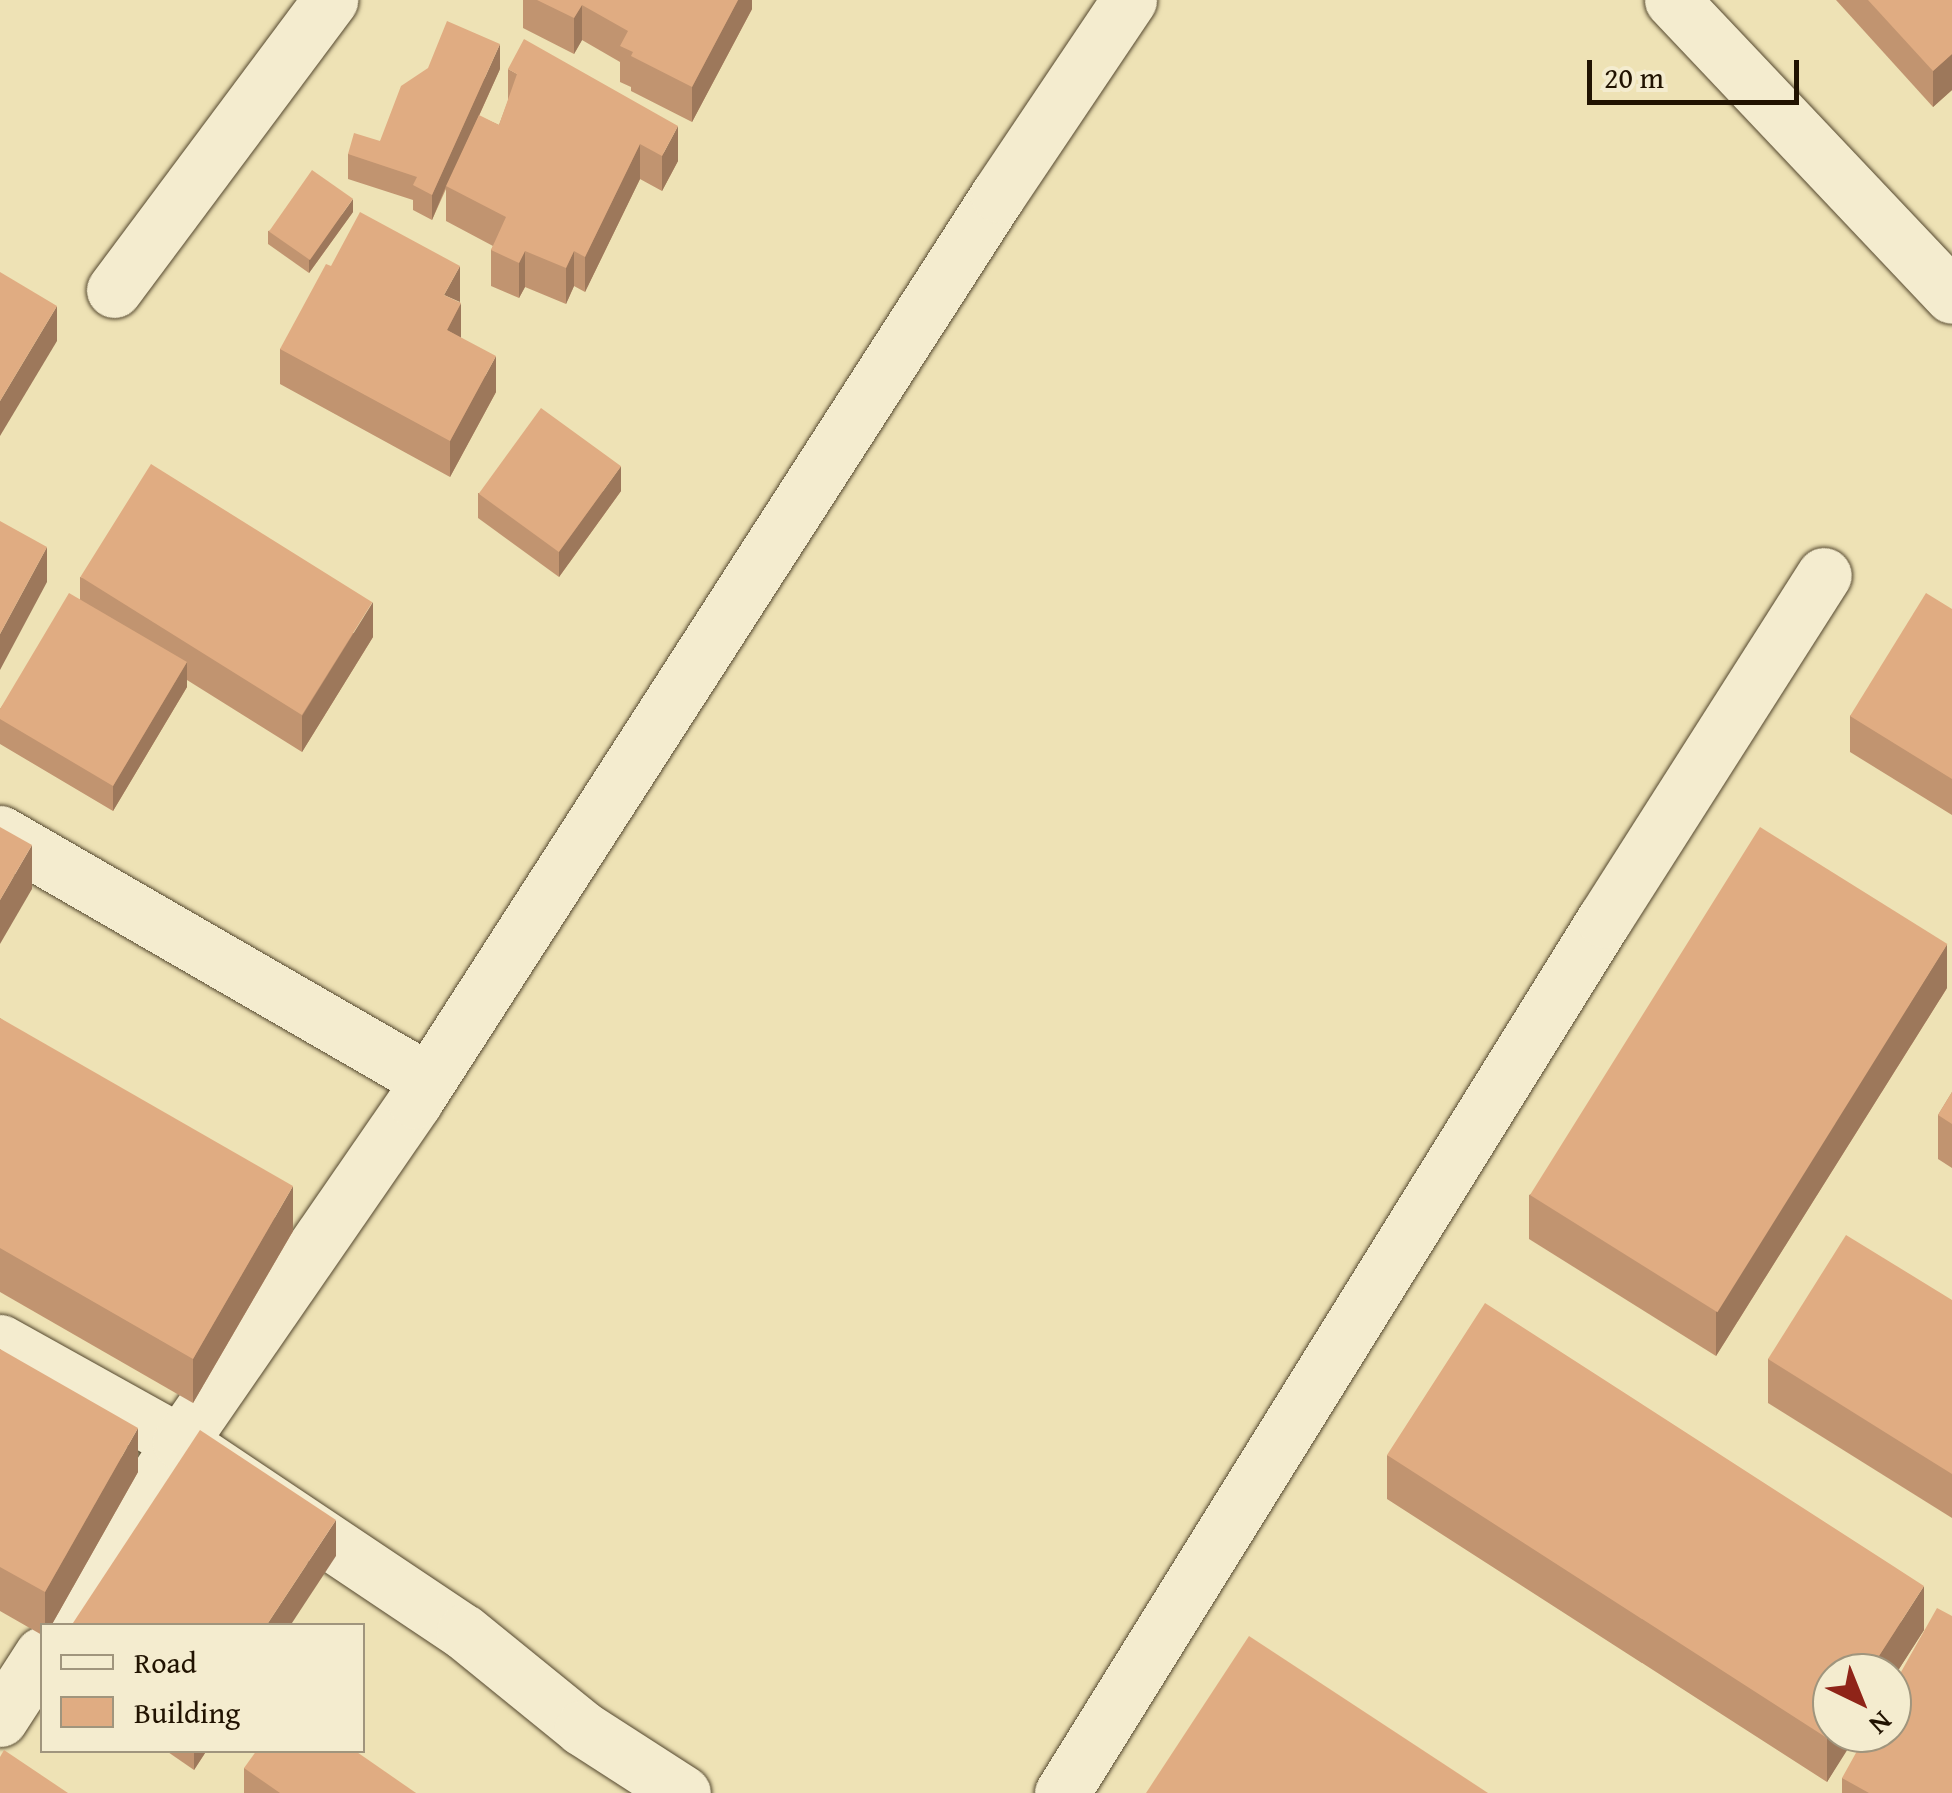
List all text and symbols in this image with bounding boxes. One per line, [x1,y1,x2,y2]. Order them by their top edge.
scale bar [1592,40,1804,102]
text: 20 m [1604,55,1664,99]
legend [40,1623,365,1753]
text: Road [134,1640,197,1684]
north arrow [1812,1653,1912,1753]
text: Building [134,1690,240,1734]
text: N [1861,1702,1902,1745]

